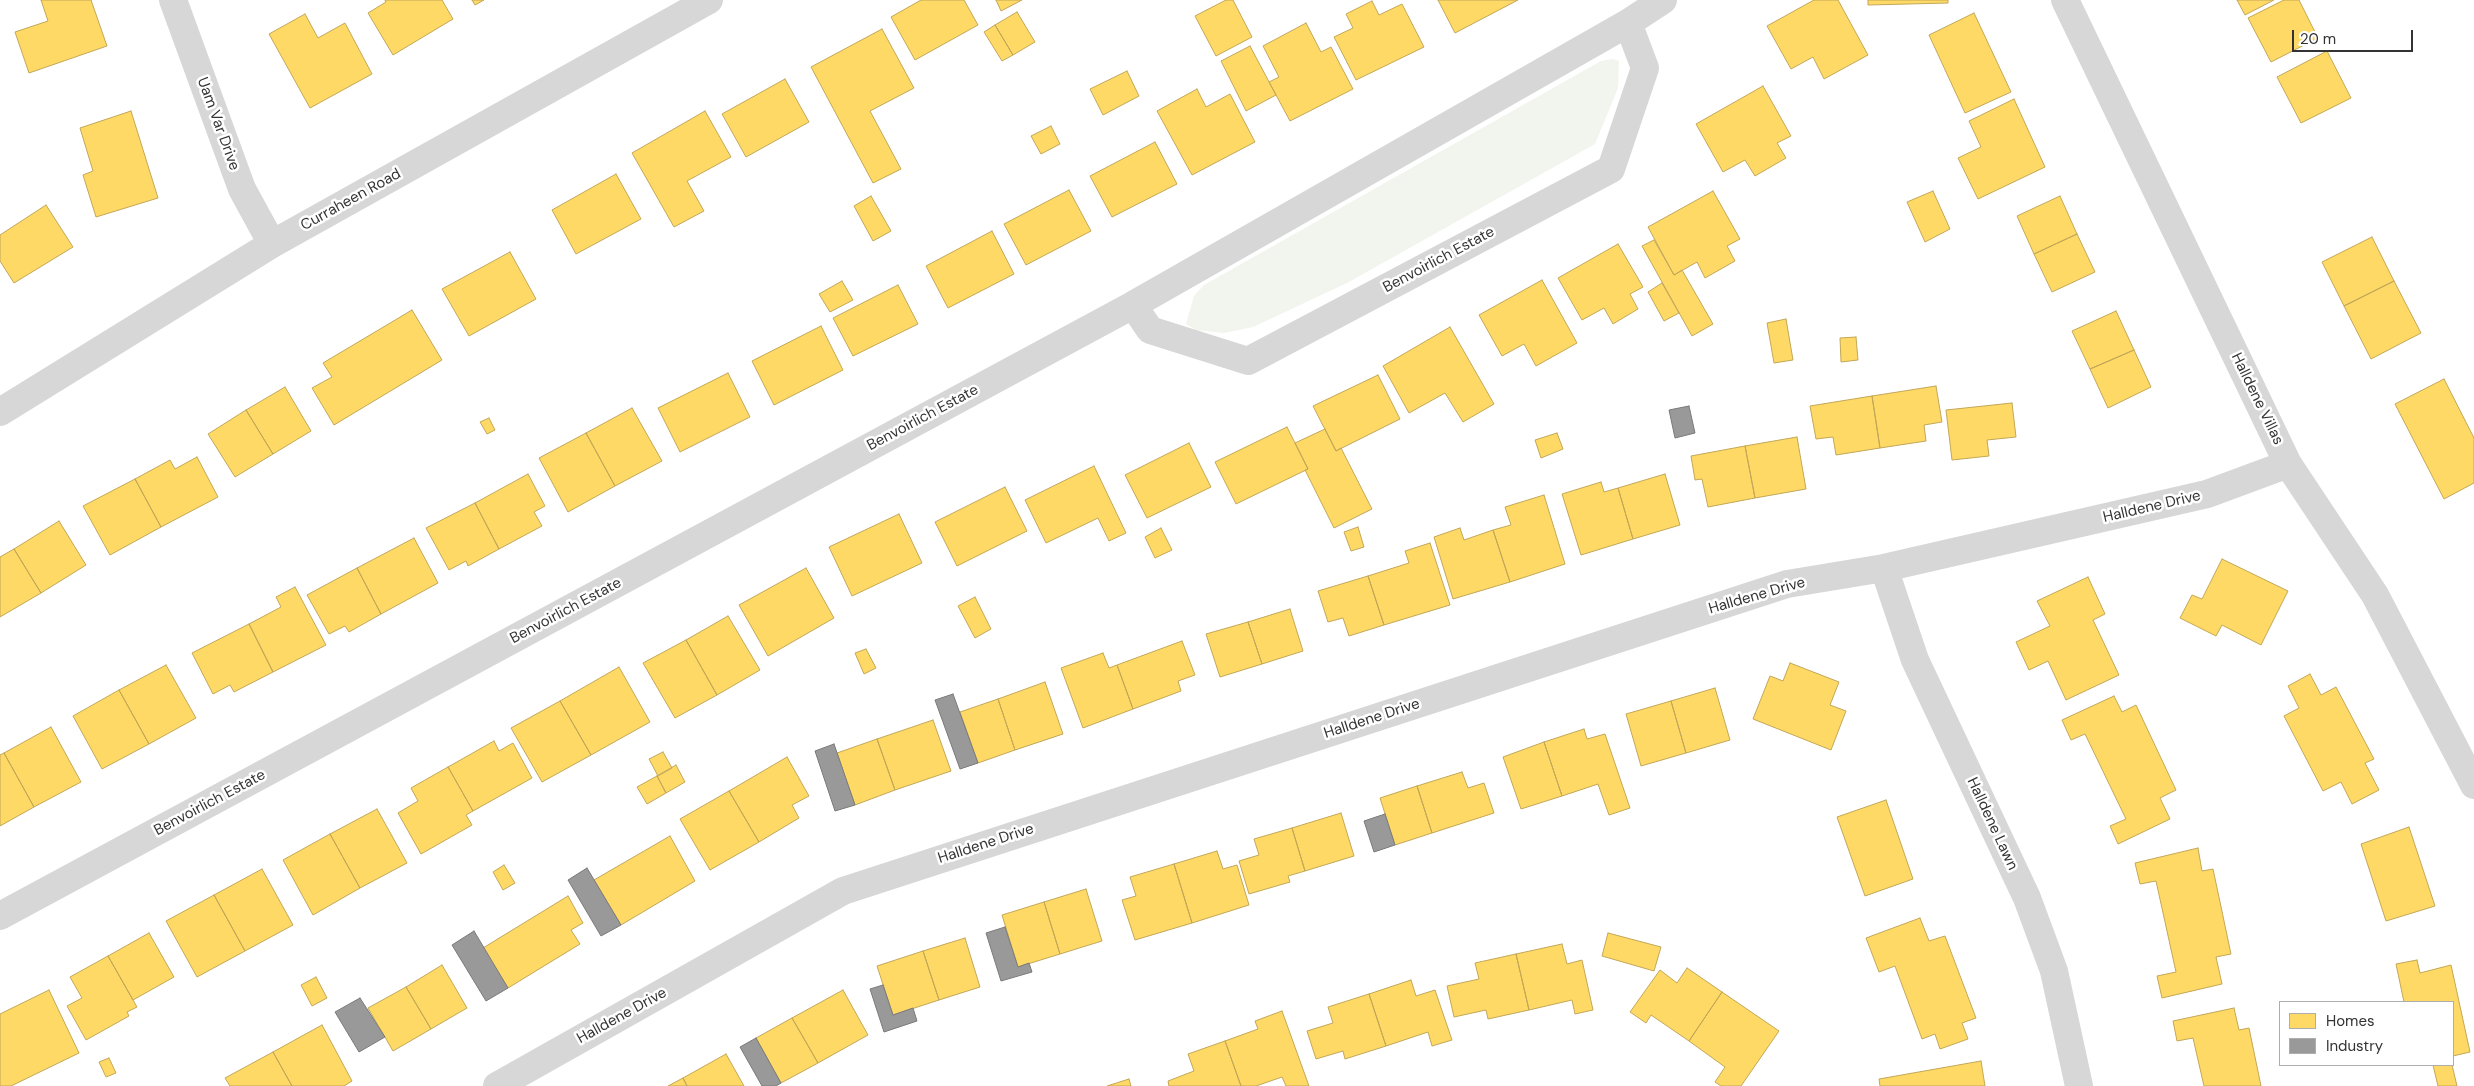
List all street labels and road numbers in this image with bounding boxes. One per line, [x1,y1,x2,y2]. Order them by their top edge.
street label: Uam Var Drive [193,75,243,173]
street label: Curraheen Road [298,165,404,235]
street label: Benvoirlich Estate [1380,223,1498,297]
street label: Halldene Villas [2227,350,2287,448]
street label: Benvoirlich Estate [864,381,982,455]
street label: Halldene Drive [2101,487,2203,527]
street label: Benvoirlich Estate [507,574,625,648]
street label: Halldene Drive [1707,574,1807,618]
street label: Halldene Drive [1322,695,1422,743]
street label: Benvoirlich Estate [151,766,269,840]
street label: Halldene Lawn [1963,775,2021,873]
street label: Halldene Drive [936,820,1036,868]
street label: Halldene Drive [574,984,670,1048]

